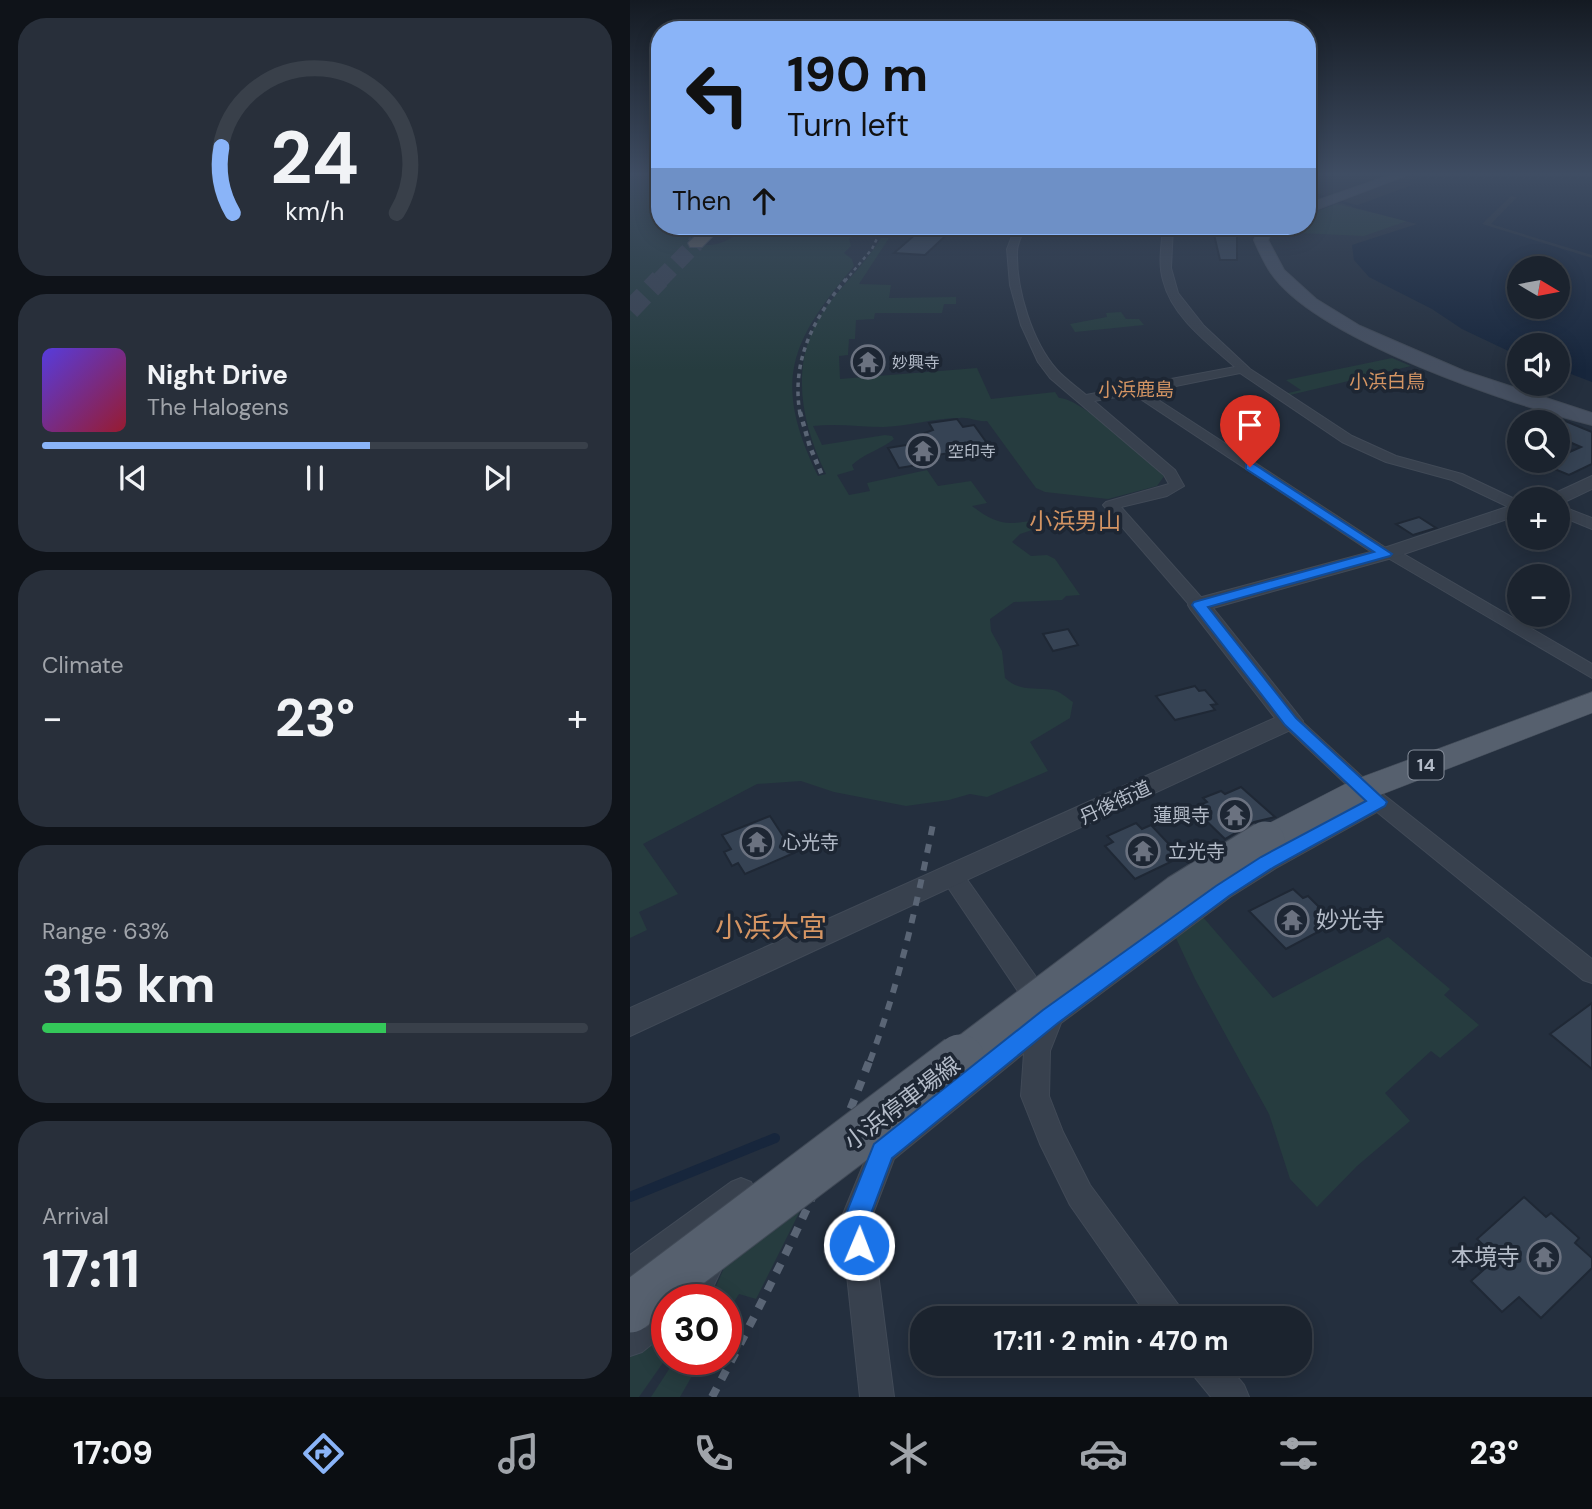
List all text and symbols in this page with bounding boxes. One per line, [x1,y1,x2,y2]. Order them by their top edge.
text: 190 m [787,42,928,106]
icon: left [672,49,763,140]
text: Turn left [787,104,909,146]
text: 24 [271,111,359,206]
icon: ahead [745,182,783,220]
text: Then [672,184,731,218]
text: km/h [285,195,345,228]
north arrow [1507,256,1570,318]
map controls [1507,256,1570,627]
button: sound [1507,333,1570,396]
temple icon: 妙興寺 [849,343,887,381]
place label: 妙興寺 [892,352,940,373]
text: Night Drive [147,358,288,392]
district label: 小浜白鳥 [1349,369,1425,394]
district label: 小浜鹿島 [1098,377,1174,402]
text: The Halogens [147,392,289,422]
pin [1220,395,1280,467]
icon: arrive [1231,406,1269,444]
button: search [1507,410,1570,473]
temple icon: 空印寺 [904,432,942,470]
place label: 空印寺 [948,441,996,462]
icon: previous [114,459,152,497]
icon: pause [296,459,334,497]
icon: next [478,459,516,497]
button: + [1507,487,1570,550]
district label: 小浜男山 [1029,506,1121,536]
button: − [1507,564,1570,627]
text: Climate [42,650,124,680]
text: 23° [275,684,355,752]
text: − [42,693,63,743]
text: + [567,693,588,743]
road number: 14 [1408,750,1444,780]
street label: 丹後街道 [1075,775,1155,830]
temple icon: 蓮興寺 [1216,796,1254,834]
place label: 蓮興寺 [1153,803,1210,828]
temple icon: 心光寺 [738,823,776,861]
place label: 心光寺 [782,830,839,855]
temple icon: 立光寺 [1124,832,1162,870]
place label: 立光寺 [1168,839,1225,864]
temple icon: 妙光寺 [1273,901,1311,939]
place label: 妙光寺 [1316,905,1385,935]
district label: 小浜大宮 [715,909,827,946]
text: Range · 63% [42,916,169,946]
text: 315 km [42,950,215,1018]
street label: 小浜停車場線 [838,1049,966,1157]
text: Arrival [42,1201,109,1231]
position arrow [822,1208,896,1282]
text: 17:11 [42,1235,140,1303]
temple icon: 本境寺 [1525,1238,1563,1276]
place label: 本境寺 [1451,1242,1520,1272]
speed limit sign: 30 [651,1284,742,1375]
text: 17:11 · 2 min · 470 m [994,1324,1228,1358]
icon: directions [299,1429,348,1478]
icon: music [494,1429,543,1478]
icon: phone [689,1429,738,1478]
icon: climate [884,1429,933,1478]
icon: car [1079,1429,1128,1478]
icon: filters [1274,1429,1323,1478]
text: 17:09 [73,1432,153,1474]
text: 23° [1470,1432,1519,1474]

